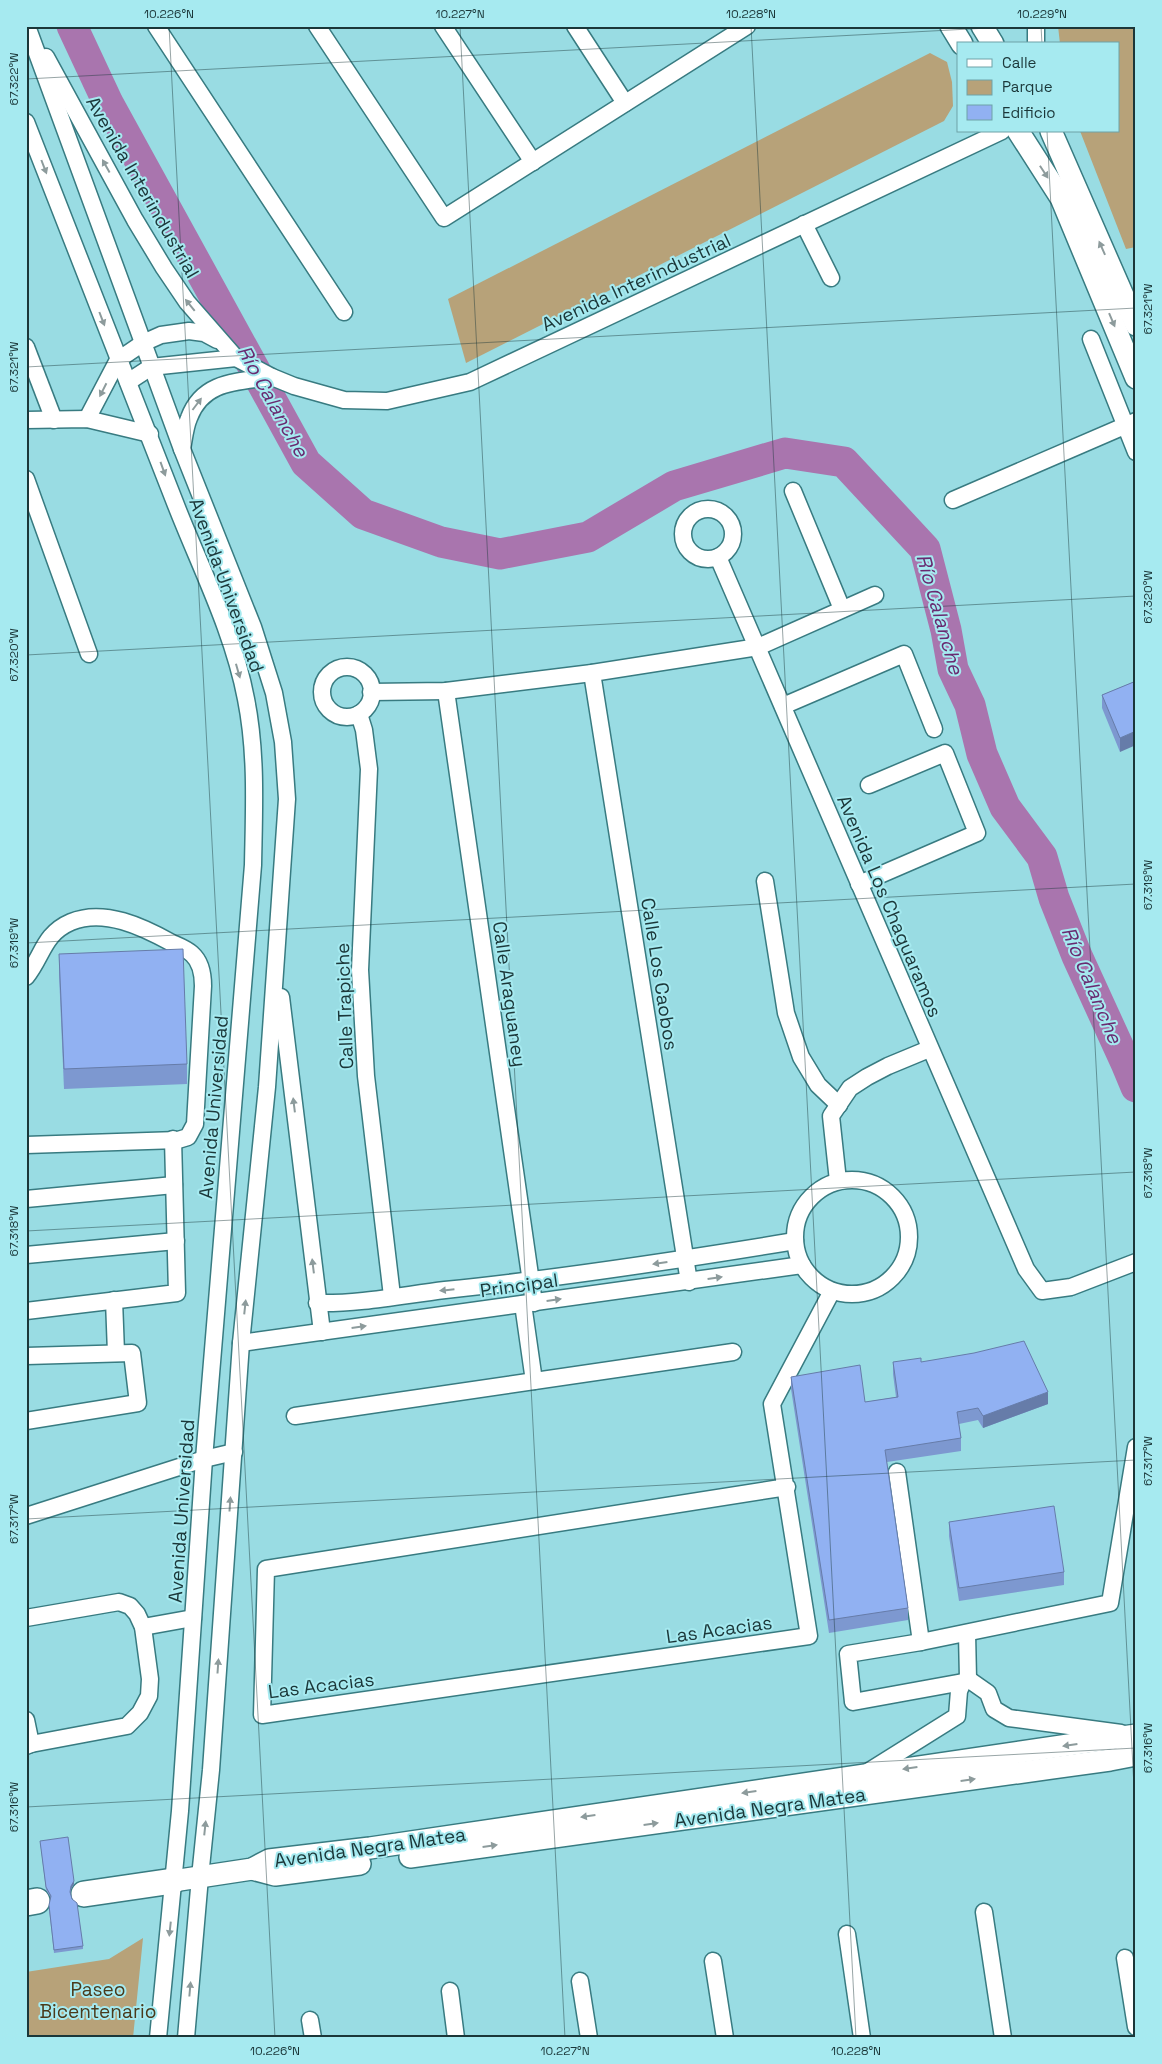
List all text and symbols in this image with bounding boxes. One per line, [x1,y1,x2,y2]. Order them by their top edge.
text: 10.226°N [144,6,194,22]
text: 10.227°N [435,6,485,22]
text: 10.228°N [726,6,776,22]
text: 10.229°N [1017,6,1067,22]
legend [957,42,1120,132]
text: 67.322°W [6,52,22,105]
text: Calle [1002,53,1037,72]
text: Parque [1002,77,1053,96]
street label: Avenida Interindustrial [80,92,205,283]
text: Edificio [1002,103,1056,122]
one-way arrow [102,159,110,174]
one-way arrow [40,160,48,175]
one-way arrow [1040,166,1049,179]
street label: Avenida Interindustrial [538,228,735,337]
one-way arrow [1098,241,1106,255]
text: 67.321°W [1140,283,1156,334]
one-way arrow [185,299,196,312]
one-way arrow [98,312,106,327]
one-way arrow [1108,313,1116,327]
water label: Río Calanche [232,340,315,463]
text: 67.321°W [6,341,22,392]
one-way arrow [99,382,107,397]
one-way arrow [192,397,203,410]
one-way arrow [160,462,167,477]
street label: Avenida Universidad [183,494,270,676]
water label: Río Calanche [910,551,970,678]
text: 67.320°W [1140,570,1156,624]
text: 67.320°W [6,628,22,682]
one-way arrow [235,663,243,678]
street label: Avenida Los Chaguaramos [831,791,948,1021]
text: 67.319°W [1140,859,1156,910]
street label: Calle Los Caobos [635,896,684,1052]
text: 67.319°W [6,917,22,968]
street label: Calle Araguaney [487,920,532,1069]
water label: Río Calanche [1056,923,1129,1048]
street label: Calle Trapiche [330,942,359,1070]
street label: Avenida Universidad [193,1014,234,1200]
one-way arrow [290,1096,298,1112]
text: 67.318°W [1140,1147,1156,1198]
text: 67.318°W [6,1205,22,1256]
one-way arrow [309,1258,317,1274]
one-way arrow [652,1259,668,1267]
street label: Principal [478,1268,560,1303]
one-way arrow [708,1274,724,1282]
one-way arrow [439,1286,455,1294]
one-way arrow [547,1296,563,1304]
one-way arrow [241,1299,249,1315]
one-way arrow [351,1323,367,1331]
street label: Avenida Universidad [163,1418,200,1604]
text: 67.317°W [1140,1435,1156,1486]
text: 67.317°W [6,1493,22,1544]
one-way arrow [226,1496,234,1512]
street label: Las Acacias [664,1610,774,1649]
one-way arrow [215,1658,223,1674]
street label: Las Acacias [267,1667,376,1704]
text: 67.316°W [1140,1722,1156,1773]
one-way arrow [1062,1741,1078,1749]
one-way arrow [901,1765,917,1773]
one-way arrow [960,1776,976,1784]
text: 67.316°W [6,1781,22,1832]
street label: Avenida Negra Matea [673,1782,867,1833]
one-way arrow [740,1788,756,1796]
one-way arrow [580,1812,596,1820]
one-way arrow [643,1819,659,1827]
one-way arrow [201,1820,209,1836]
street label: Avenida Negra Matea [273,1822,467,1873]
one-way arrow [482,1842,498,1850]
one-way arrow [166,1922,174,1938]
park label: Paseo Bicentenario [40,1977,156,2024]
one-way arrow [186,1981,194,1997]
text: 10.226°N [250,2043,300,2059]
text: 10.227°N [540,2043,590,2059]
text: 10.228°N [831,2043,881,2059]

